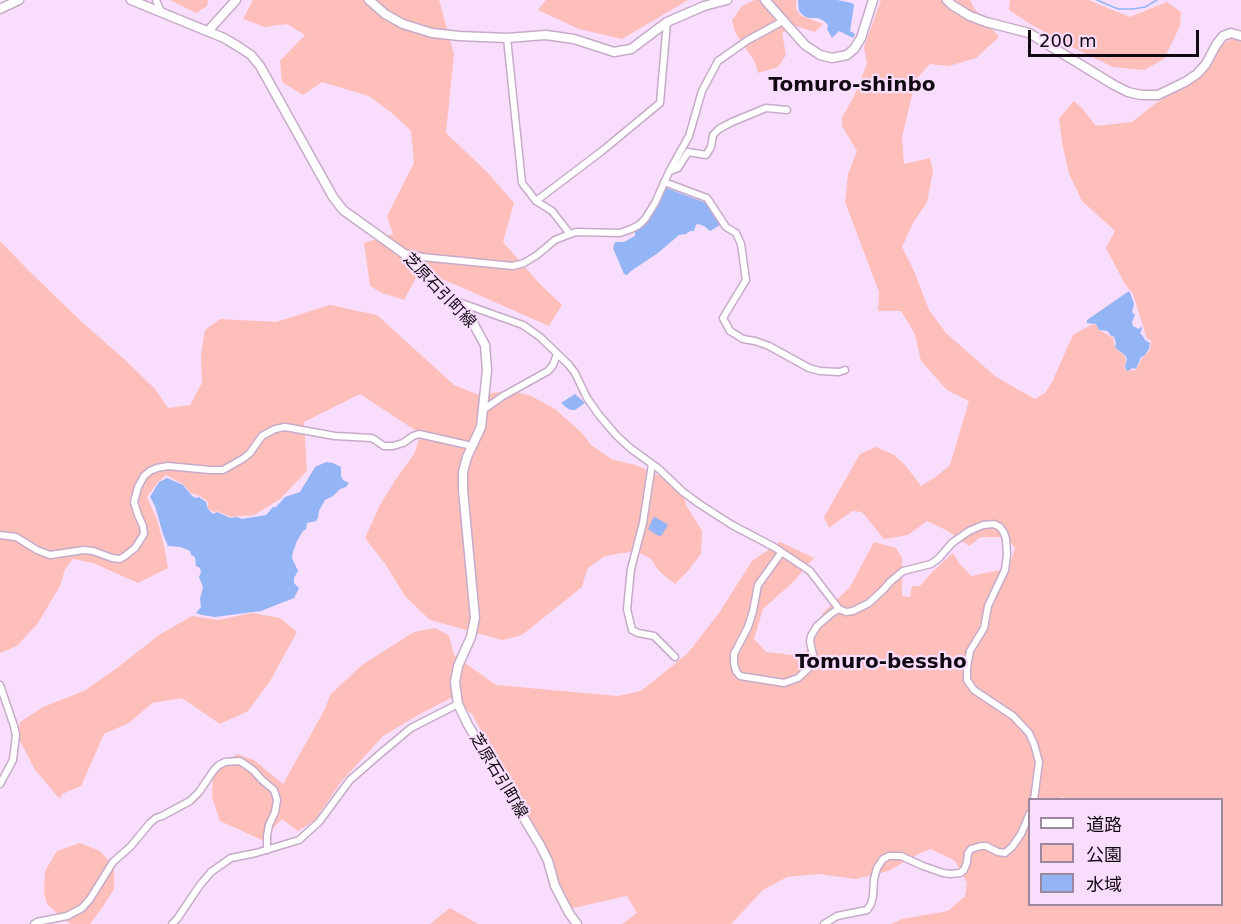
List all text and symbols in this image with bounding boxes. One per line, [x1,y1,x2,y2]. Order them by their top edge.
scale bar [1031,18,1202,56]
text: 200 m [1039,30,1097,51]
district label: Tomuro-shinbo [768,74,936,98]
street label: 芝原石引町線 [399,250,479,332]
district label: Tomuro-bessho [795,651,967,675]
street label: 芝原石引町線 [465,730,531,822]
legend [1028,798,1223,906]
text: 道路 [1086,814,1122,835]
text: 公園 [1086,844,1122,865]
text: 水域 [1086,874,1122,895]

